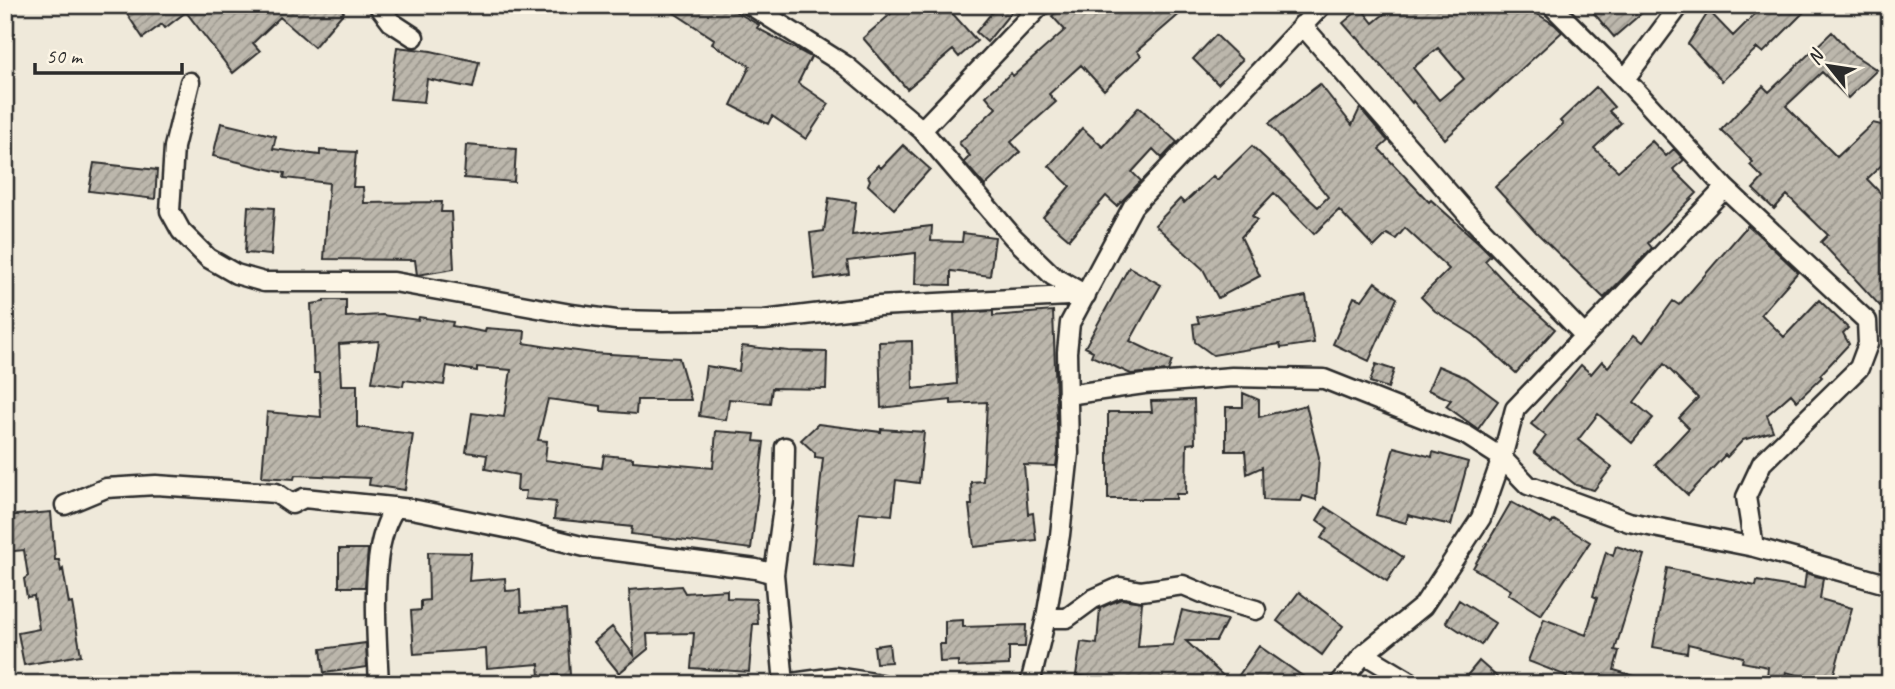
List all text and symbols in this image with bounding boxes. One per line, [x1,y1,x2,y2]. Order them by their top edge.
scale bar [35,32,182,76]
north arrow [1794,32,1864,102]
text: 50 m [46,43,84,69]
text: N [1802,44,1830,69]

